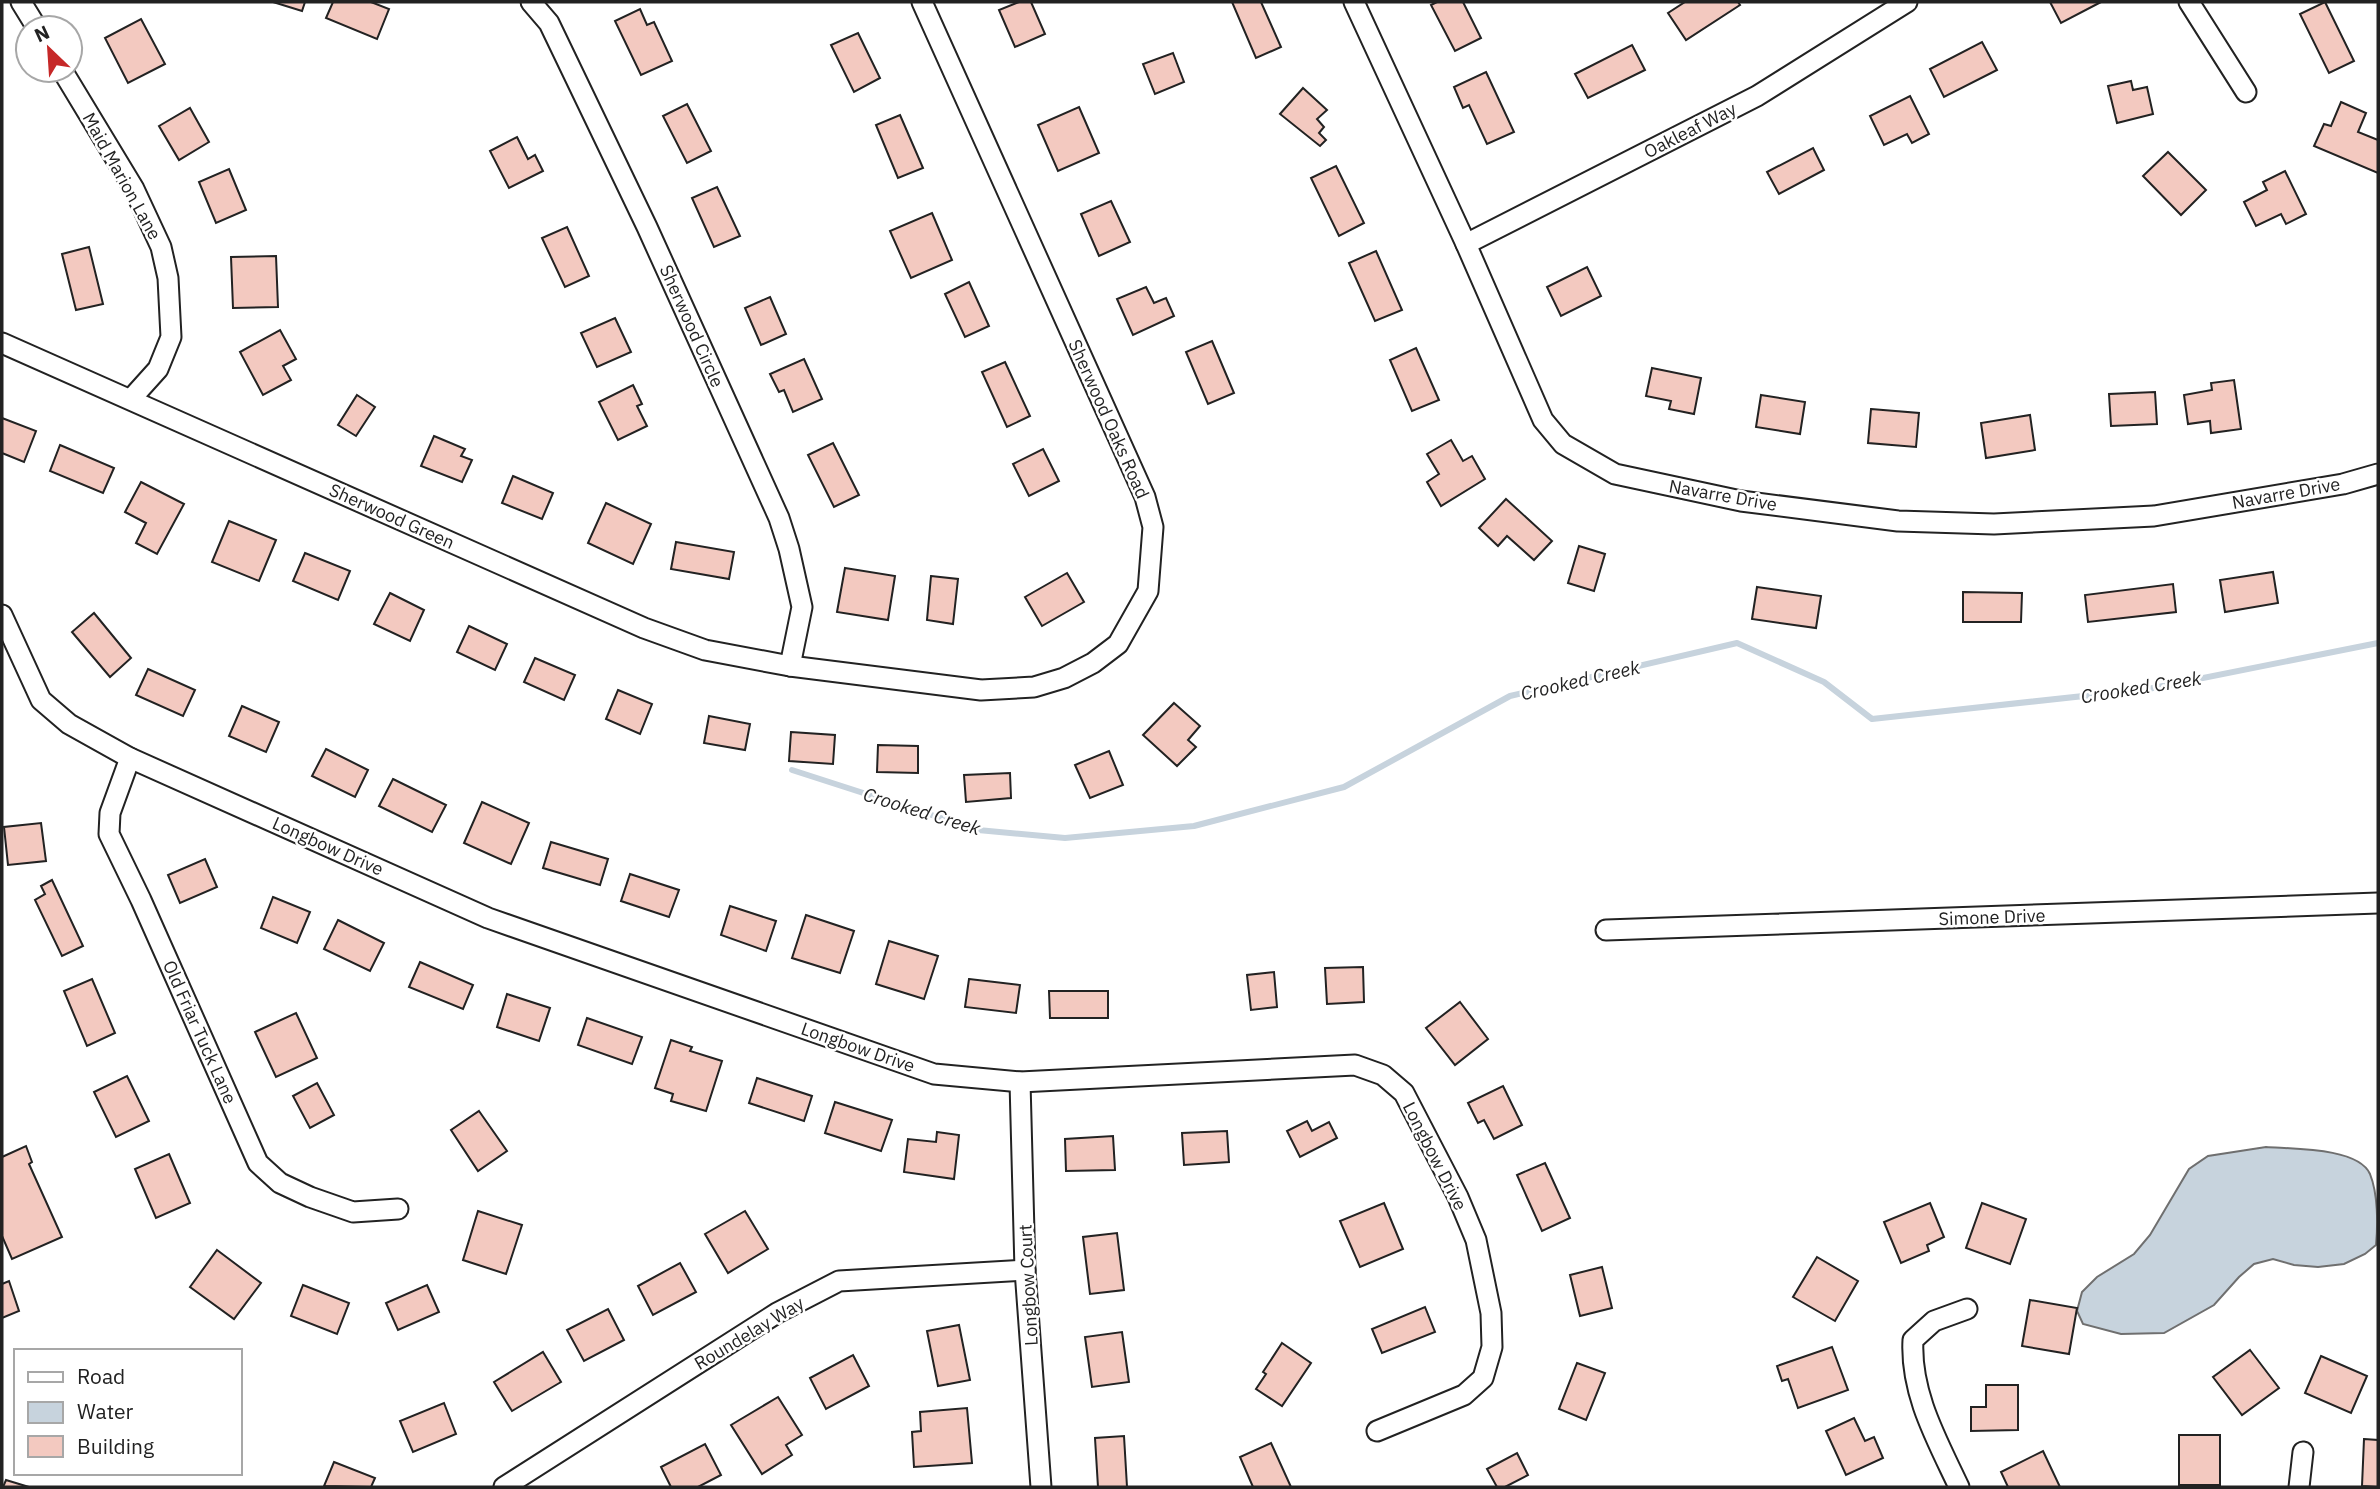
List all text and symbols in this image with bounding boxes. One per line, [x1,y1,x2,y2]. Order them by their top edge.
north arrow [14,14,84,84]
text: N [31,20,53,47]
street label: Oakleaf Way [1640,97,1740,163]
street label: Maid Marion Lane [78,108,167,244]
street label: Sherwood Circle [655,261,729,391]
street label: Sherwood Oaks Road [1064,336,1154,502]
street label: Navarre Drive [2230,472,2342,514]
street label: Navarre Drive [1667,474,1779,516]
street label: Sherwood Green [326,478,458,554]
water label: Crooked Creek [1518,654,1643,705]
water label: Crooked Creek [2079,665,2204,708]
water label: Crooked Creek [860,782,985,841]
street label: Longbow Drive [269,811,387,881]
street label: Simone Drive [1938,904,2046,930]
street label: Old Friar Tuck Lane [158,957,242,1107]
street label: Longbow Drive [798,1017,918,1077]
street label: Longbow Drive [1398,1098,1472,1214]
street label: Longbow Court [1013,1224,1043,1346]
street label: Roundelay Way [690,1291,808,1375]
legend [14,1349,242,1475]
text: Road [77,1362,125,1390]
text: Water [77,1397,134,1425]
text: Building [77,1432,154,1460]

